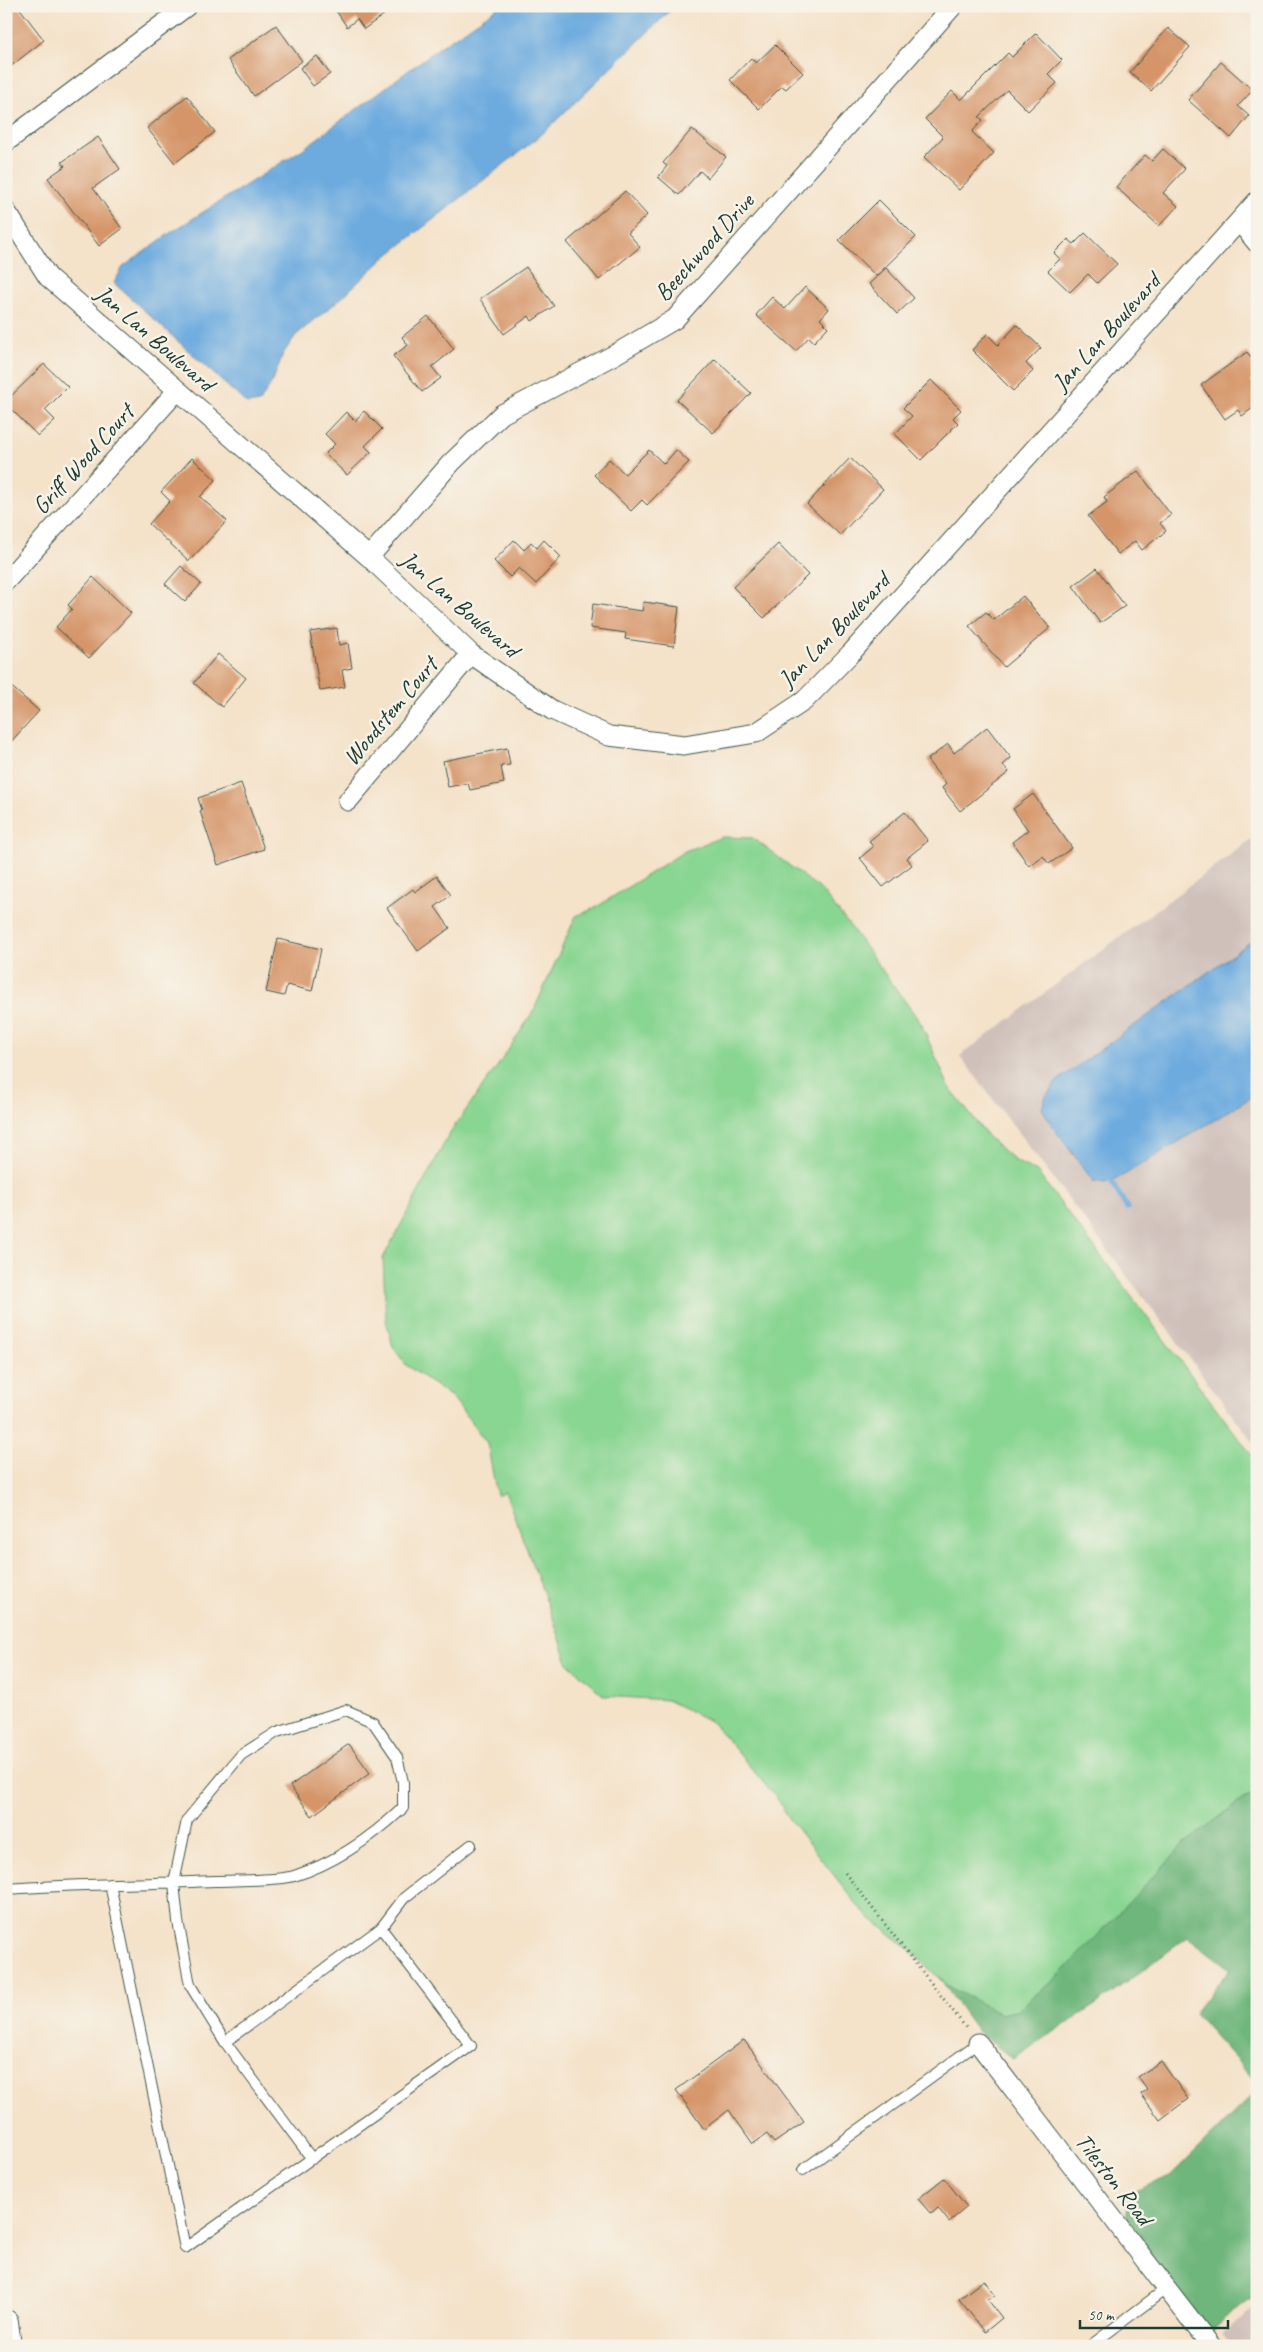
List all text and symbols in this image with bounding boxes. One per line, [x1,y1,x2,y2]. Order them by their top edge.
street label: Beechwood Drive [648,185,762,307]
street label: Jan Lan Boulevard [1045,264,1169,398]
street label: Jan Lan Boulevard [89,277,223,400]
street label: Griff Wood Court [26,396,142,520]
street label: Jan Lan Boulevard [394,543,528,666]
street label: Jan Lan Boulevard [771,564,899,694]
street label: Woodstem Court [336,648,446,771]
street label: Tileston Road [1069,2127,1161,2234]
scale bar [1080,2297,1228,2329]
text: 50 m [1088,2306,1115,2325]

